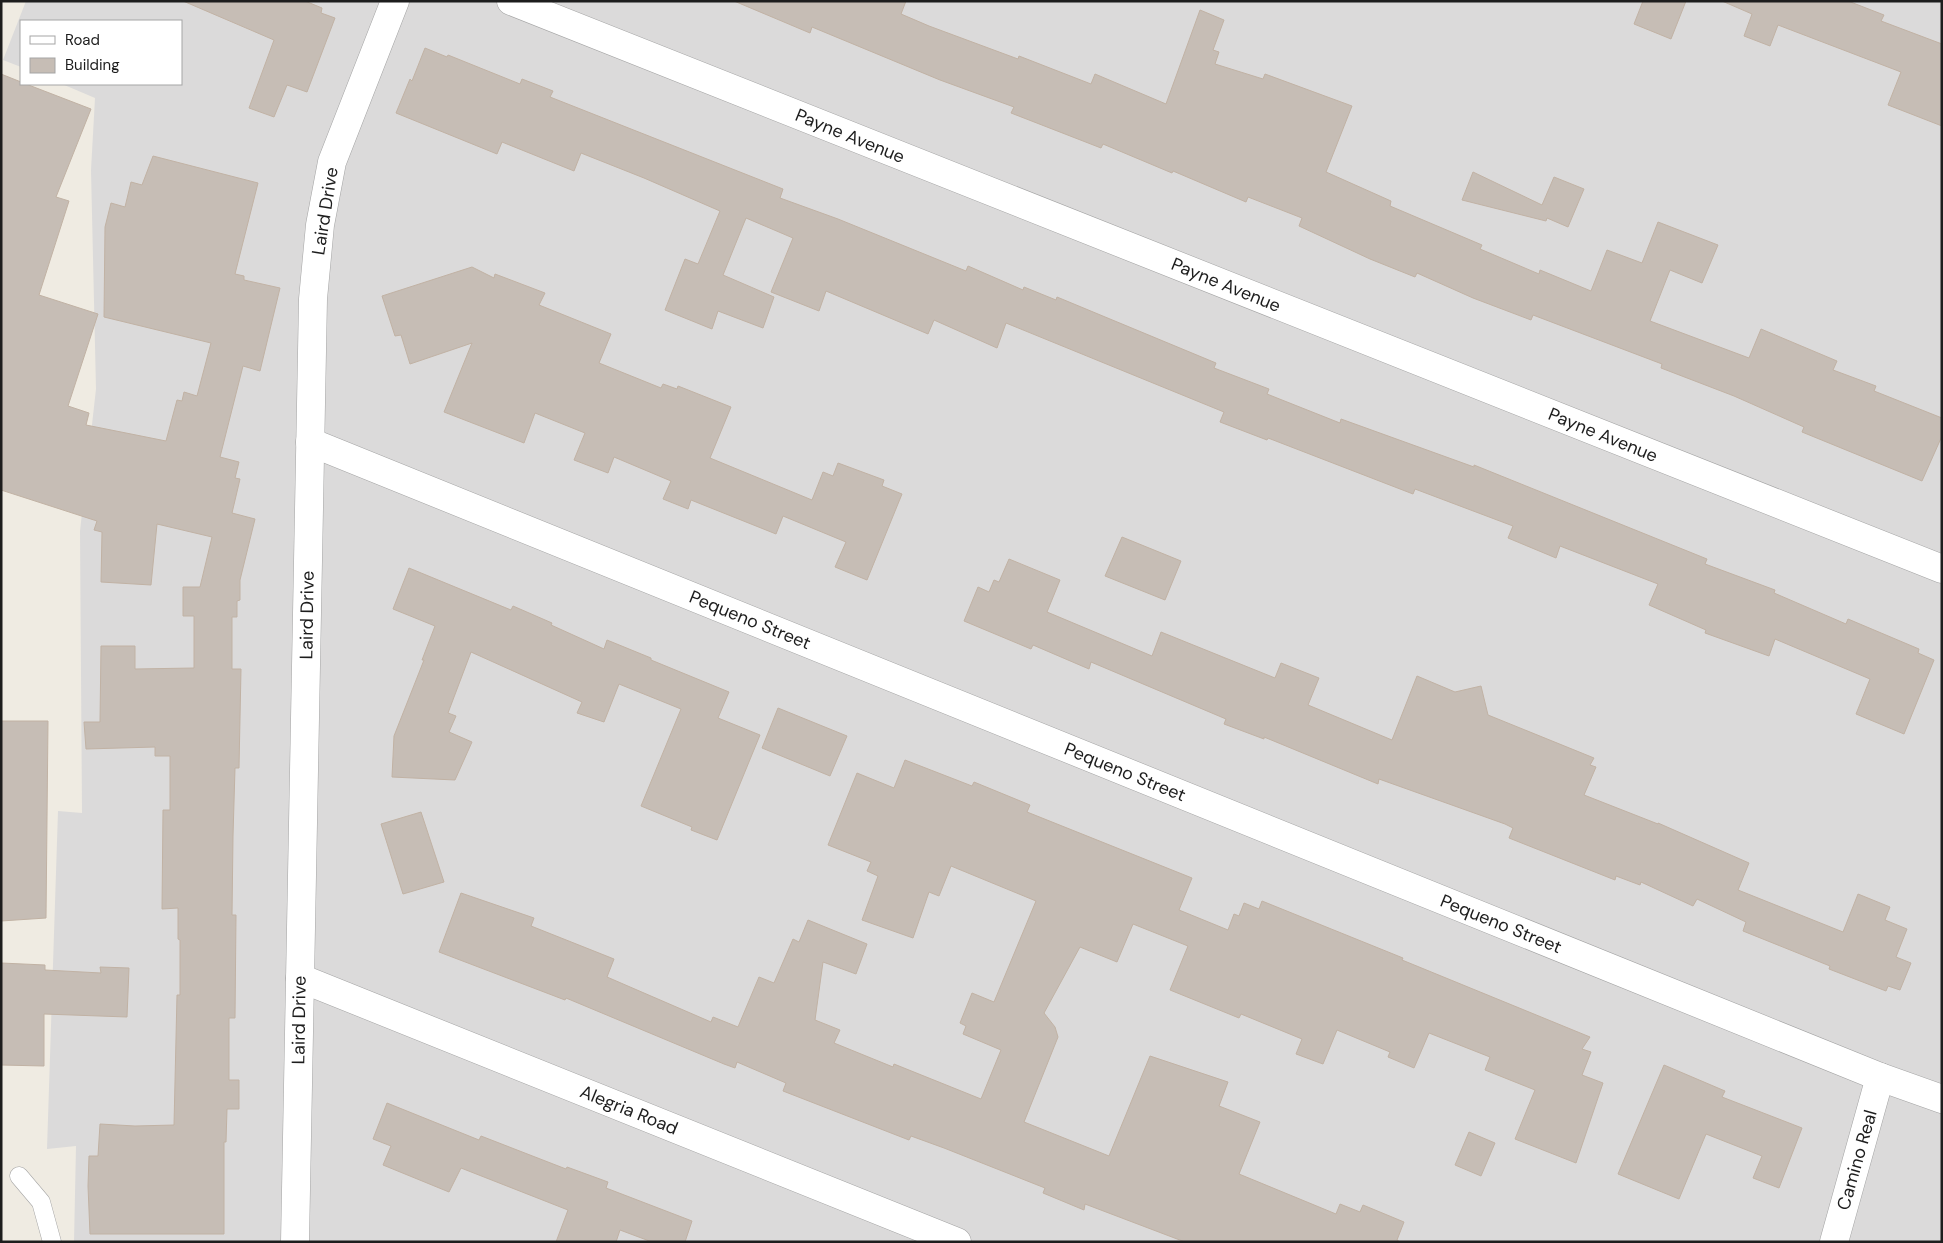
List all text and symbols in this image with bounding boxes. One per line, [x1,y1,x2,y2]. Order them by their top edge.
legend [20,20,182,85]
text: Road [65,30,100,50]
text: Building [65,55,120,75]
street label: Payne Avenue [792,103,908,169]
street label: Laird Drive [306,165,344,257]
street label: Payne Avenue [1168,252,1284,318]
street label: Payne Avenue [1545,402,1661,468]
street label: Laird Drive [294,570,320,660]
street label: Pequeno Street [686,585,814,655]
street label: Pequeno Street [1061,737,1189,807]
street label: Pequeno Street [1437,889,1565,959]
street label: Laird Drive [286,975,312,1065]
street label: Alegria Road [576,1079,682,1141]
street label: Camino Real [1831,1107,1883,1213]

